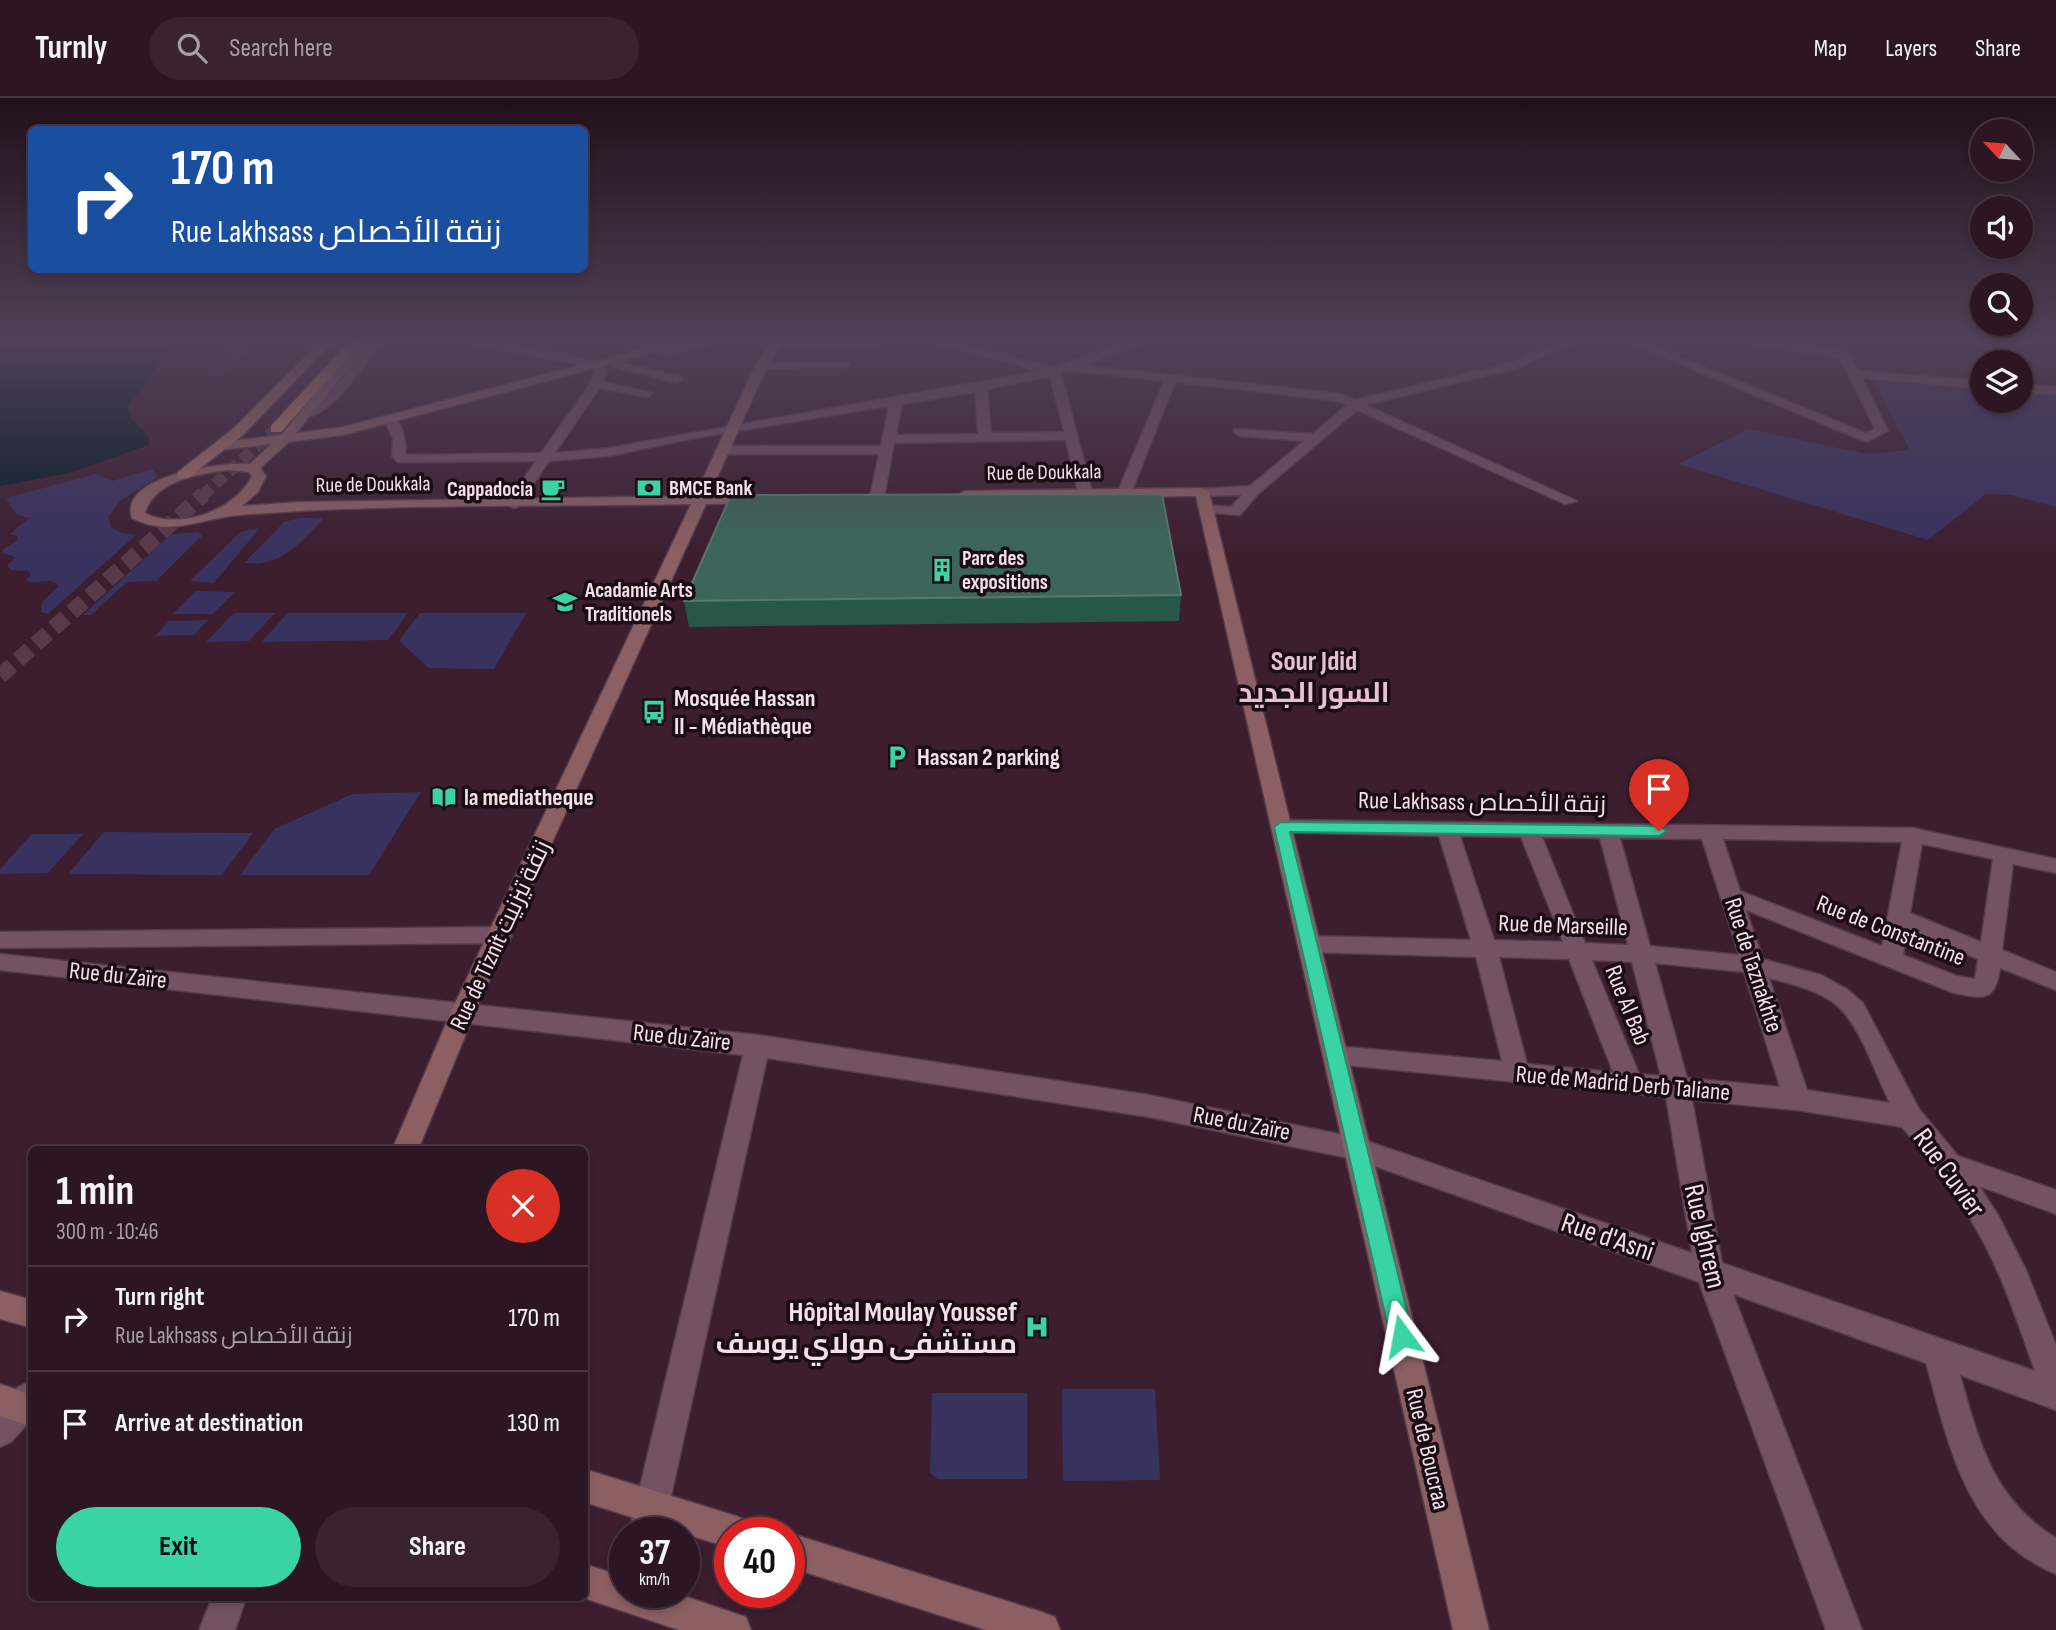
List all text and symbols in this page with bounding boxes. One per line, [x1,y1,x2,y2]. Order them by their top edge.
search box [149,17,639,80]
text: Turnly [35,28,107,68]
icon: search [173,29,211,67]
text: Search here [229,33,333,64]
text: Map [1814,34,1847,63]
text: Layers [1885,34,1937,63]
text: Share [1975,34,2021,63]
north arrow [1970,119,2034,182]
map controls [1970,119,2033,413]
text: 170 m [171,140,275,199]
icon: right [56,154,147,245]
button: sound [1970,196,2033,259]
text: Rue Lakhsass زنقة الأخصاص [171,213,501,252]
button: search [1970,273,2033,336]
button: layers [1970,350,2033,413]
street label: Rue de Doukkala [986,459,1102,486]
street label: Rue de Doukkala [315,471,431,498]
bank icon: BMCE Bank [635,474,663,502]
cafe icon: Cappadocia [539,475,567,503]
place label: BMCE Bank [669,476,752,501]
place label: Cappadocia [447,477,533,502]
place label: Parc des expositions [962,546,1048,595]
building icon: Parc des expositions [928,556,956,584]
place label: Acadamie Arts Traditionels [584,578,693,627]
school or university icon: Acadamie Arts Traditionels [551,588,579,616]
district label: Sour Jdid السور الجديد [1238,645,1390,710]
place label: Mosquée Hassan II - Médiathèque [674,684,815,741]
bus stop icon: Mosquée Hassan II - Médiathèque [640,698,668,726]
parking icon: Hassan 2 parking [883,743,911,771]
place label: Hassan 2 parking [917,743,1060,772]
pin [1629,759,1689,831]
icon: arrive [1640,770,1678,808]
library icon: la mediatheque [430,783,458,811]
place label: la mediatheque [464,783,594,812]
street label: Rue Lakhsass زنقة الأخصاص [1358,786,1606,819]
street label: Rue de Tiznit زنقة تيزنيت [444,836,557,1035]
street label: Rue de Constantine [1812,889,1969,972]
street label: Rue de Taznakhte [1718,894,1789,1036]
street label: Rue de Marseille [1498,909,1628,942]
street label: Rue du Zaïre [68,956,168,995]
street label: Rue Al Bab [1598,961,1657,1049]
street label: Rue du Zaïre [632,1018,732,1057]
street label: Rue de Madrid Derb Taliane [1515,1060,1731,1107]
street label: Rue du Zaïre [1191,1100,1293,1147]
street label: Rue Cuvier [1906,1122,1992,1223]
text: 1 min [56,1166,134,1217]
button: close [486,1169,560,1243]
street label: Rue Ighrem [1677,1181,1733,1292]
street label: Rue d'Asni [1557,1206,1658,1269]
text: 300 m · 10:46 [56,1218,159,1246]
text: Turn right [115,1282,204,1313]
place label: Hôpital Moulay Youssef مستشفى مولاي يوسف [715,1296,1017,1366]
position arrow [1365,1299,1439,1373]
icon: right [56,1300,94,1338]
text: 170 m [508,1303,560,1334]
hospital icon: Hôpital Moulay Youssef مستشفى مولاي يوسف [1023,1313,1051,1341]
text: Rue Lakhsass زنقة الأخصاص [115,1322,352,1350]
street label: Rue de Boucraa [1400,1386,1455,1512]
icon: arrive [56,1405,94,1443]
text: Arrive at destination [115,1408,303,1439]
text: 130 m [508,1408,560,1439]
button: Exit [56,1507,301,1587]
button: Share [315,1507,560,1587]
speed limit sign: 40 [714,1517,805,1608]
text: 37 [639,1532,670,1575]
text: km/h [639,1569,670,1590]

